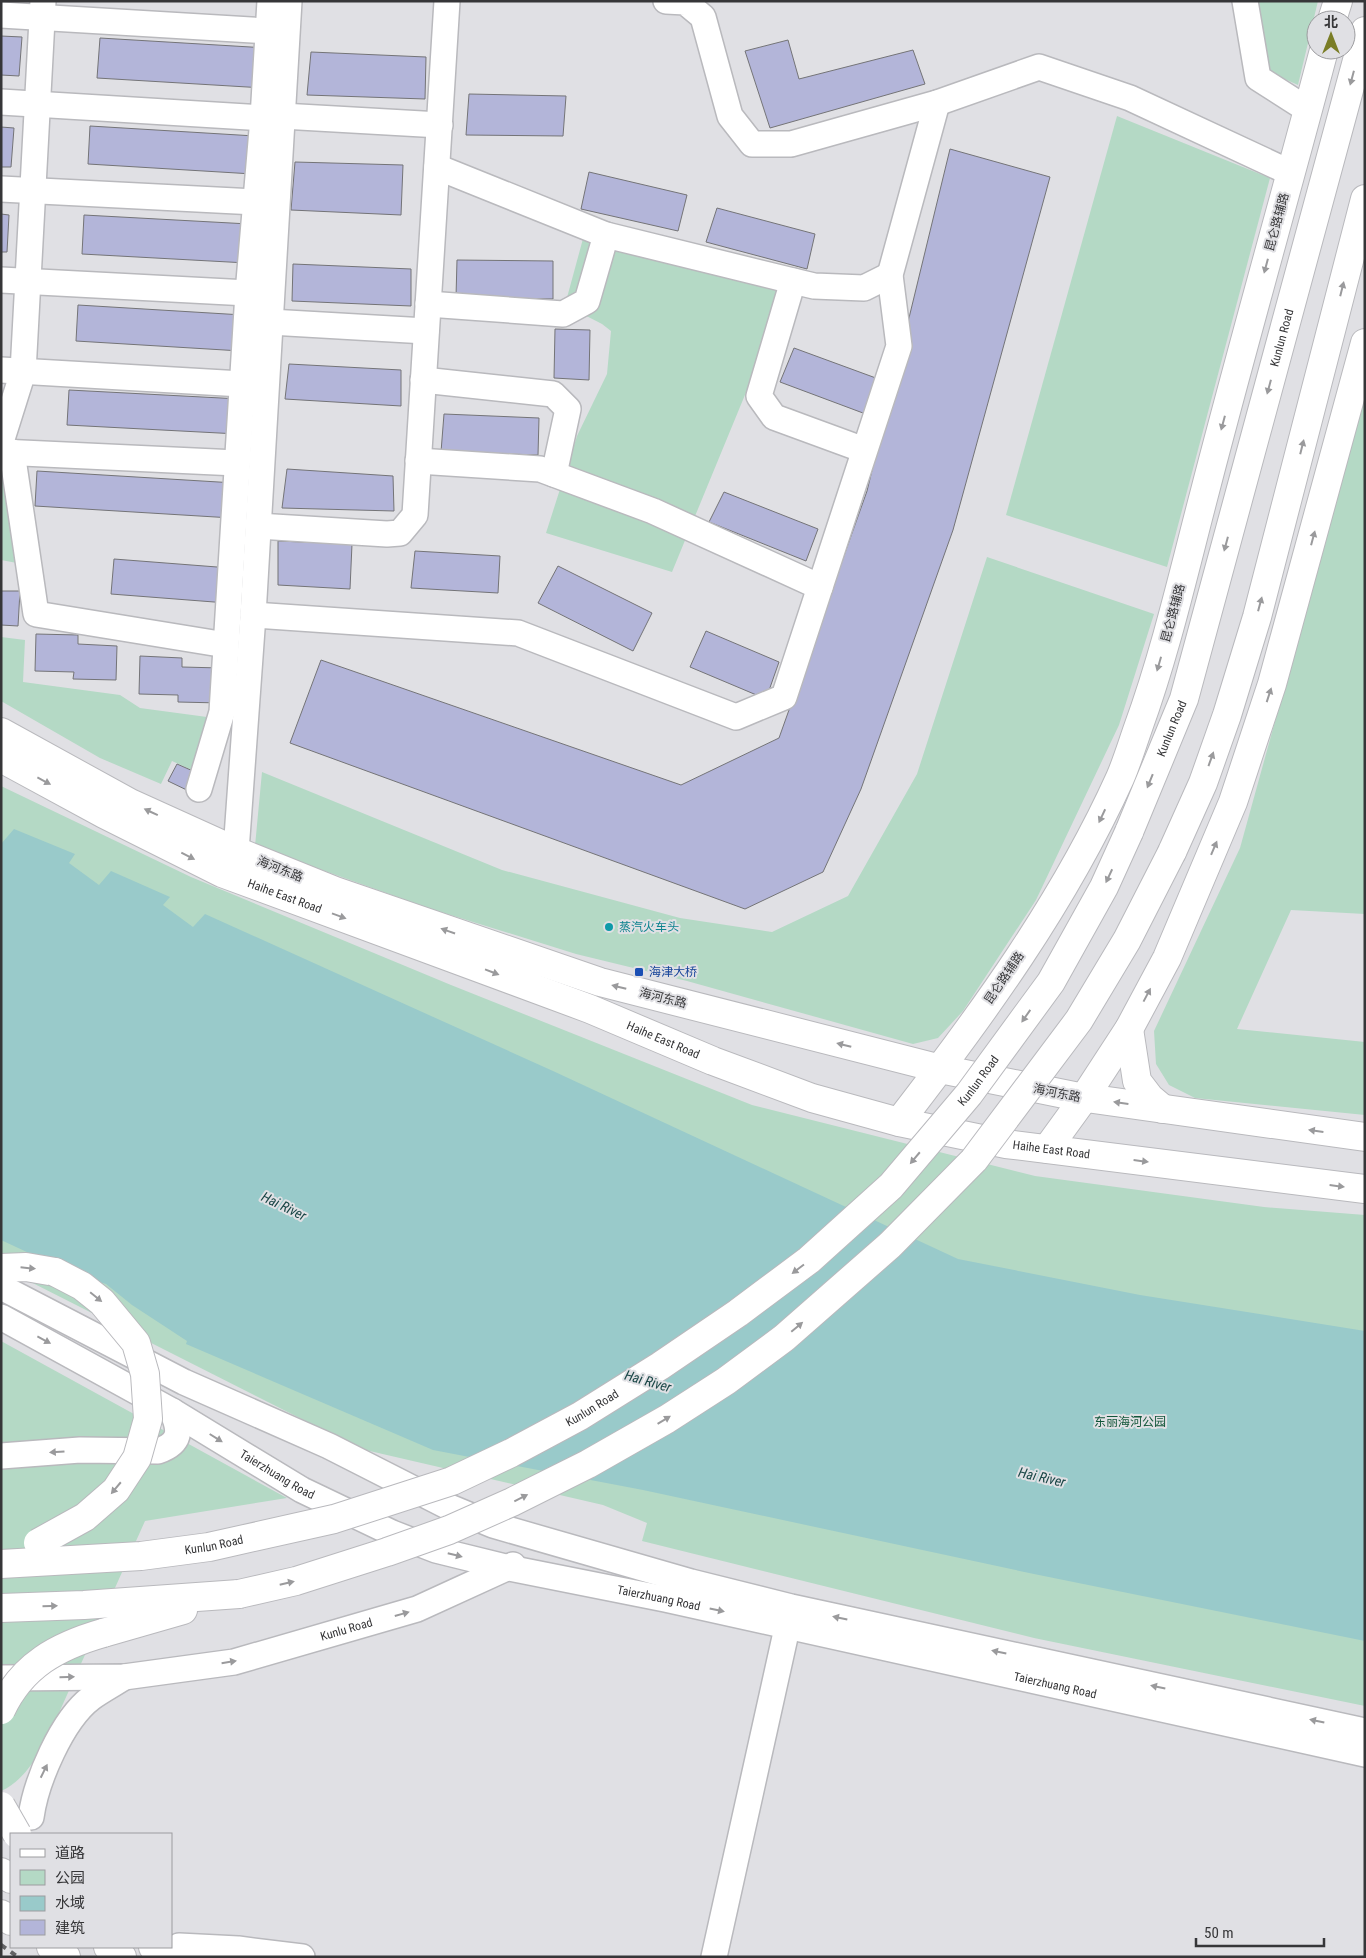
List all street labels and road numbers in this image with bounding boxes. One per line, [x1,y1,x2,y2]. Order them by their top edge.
street label: 昆仑路辅路 [1262,191,1292,253]
street label: Kunlun Road [1267,307,1296,368]
street label: 昆仑路辅路 [1158,582,1188,644]
street label: Kunlun Road [1154,698,1190,759]
street label: 海河东路 [255,854,305,884]
street label: Haihe East Road [246,876,324,916]
street label: 昆仑路辅路 [981,949,1027,1007]
street label: 海河东路 [638,985,688,1011]
street label: Haihe East Road [625,1018,702,1062]
street label: Kunlun Road [955,1053,1002,1109]
street label: 海河东路 [1032,1082,1082,1104]
street label: Haihe East Road [1012,1138,1091,1161]
street label: Kunlun Road [563,1387,621,1429]
street label: Taierzhuang Road [237,1447,317,1502]
street label: Kunlun Road [184,1533,245,1557]
street label: Taierzhuang Road [616,1583,702,1614]
street label: Kunlu Road [319,1615,374,1644]
street label: Taierzhuang Road [1012,1669,1098,1701]

